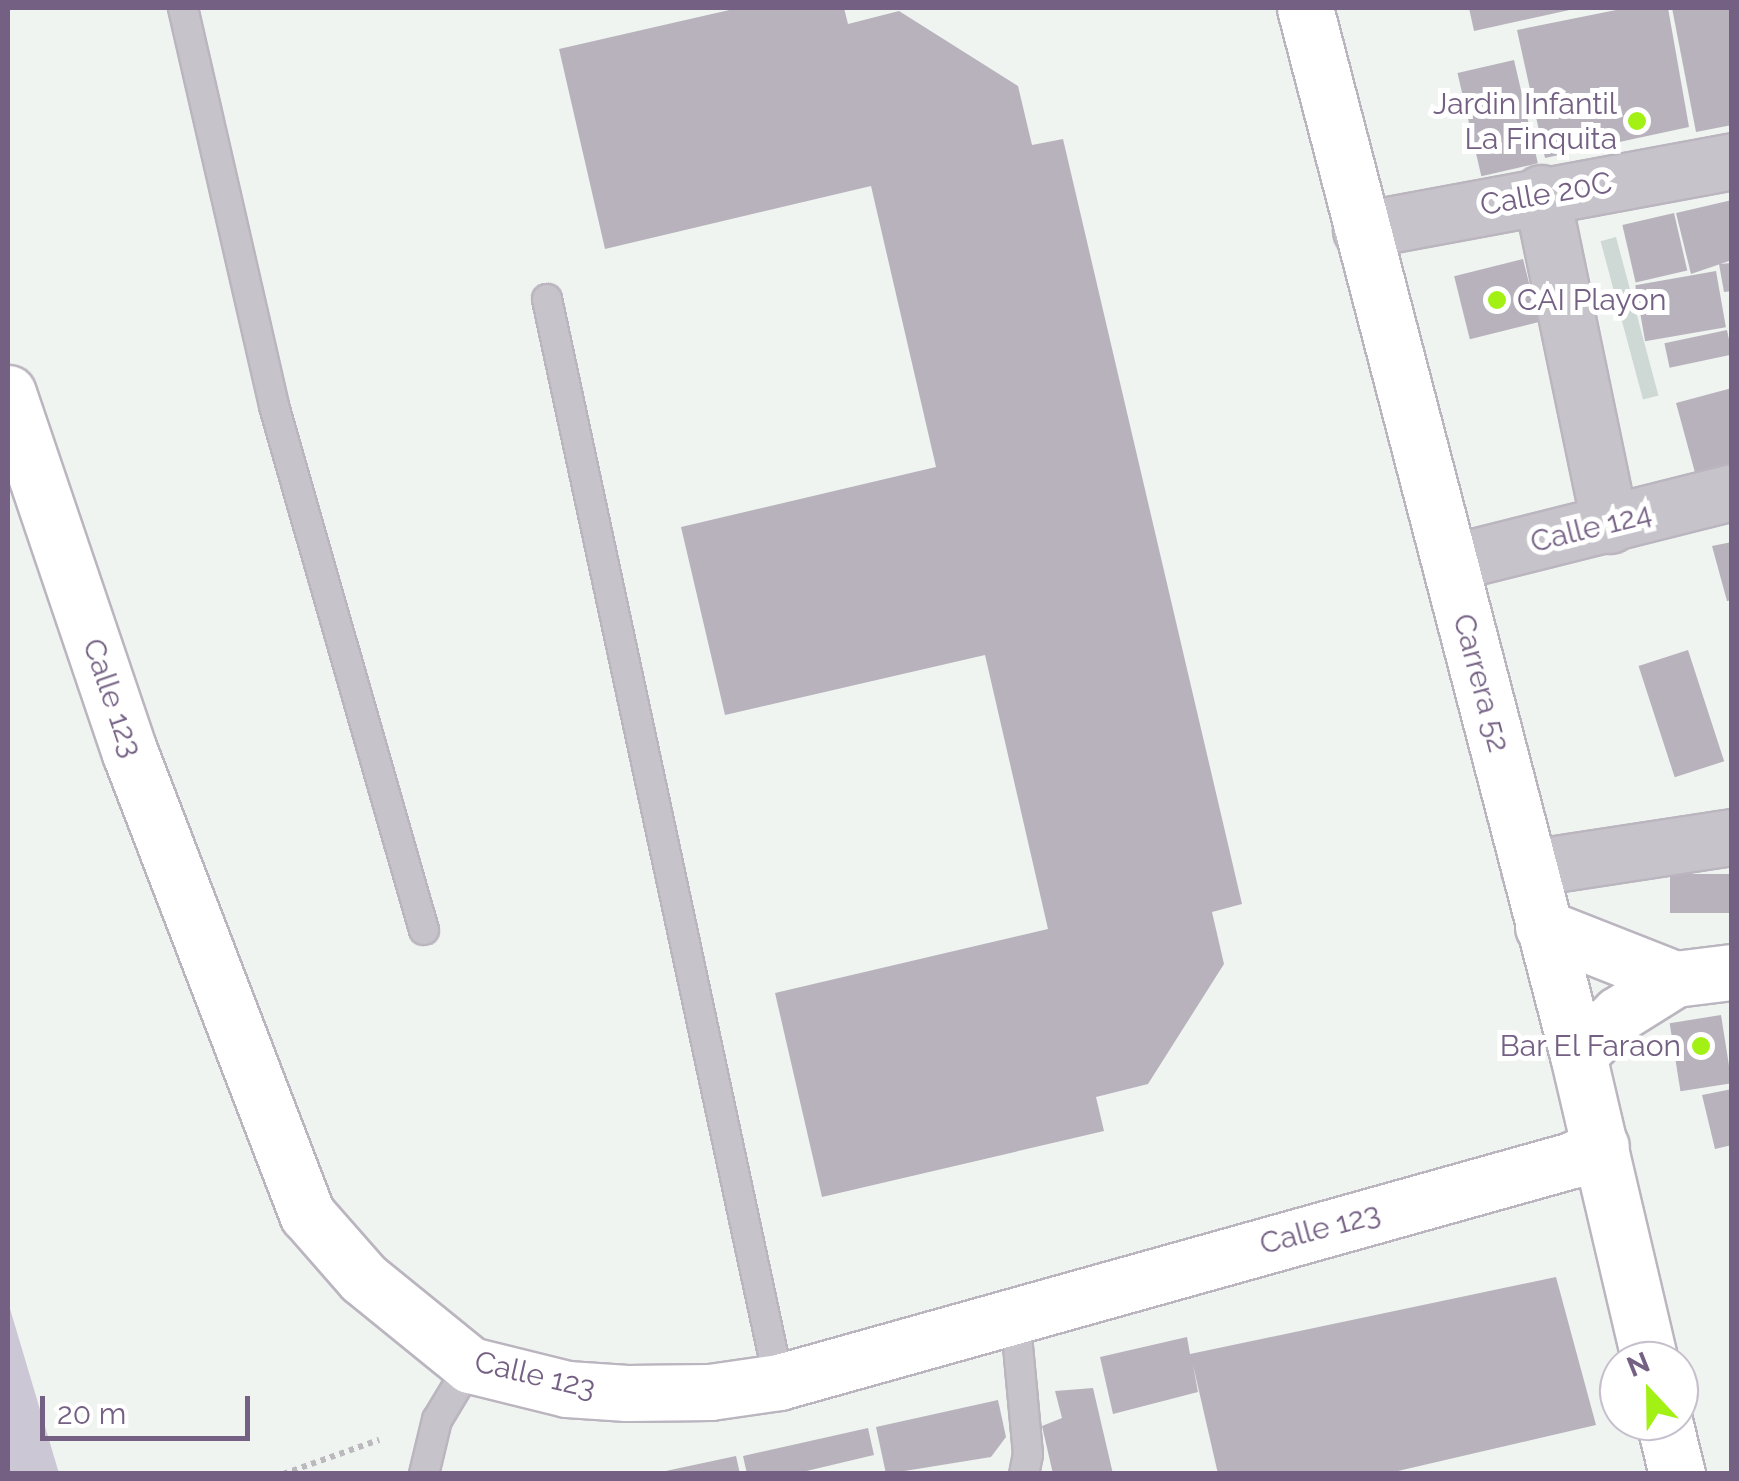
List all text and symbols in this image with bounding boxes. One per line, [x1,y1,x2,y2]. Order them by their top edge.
place label: Jardin Infantil La Finquita [1433,86,1617,156]
marker: Jardin Infantil La Finquita [1626,110,1648,132]
street label: Calle 20C [1477,165,1615,223]
place label: CAI Playon [1517,282,1666,318]
marker: CAI Playon [1486,289,1508,311]
street label: Calle 124 [1527,496,1655,560]
street label: Carrera 52 [1445,610,1517,756]
street label: Calle 123 [75,634,149,762]
place label: Bar El Faraon [1498,1028,1681,1064]
marker: Bar El Faraon [1690,1035,1712,1057]
street label: Calle 123 [1256,1196,1384,1262]
north arrow [1599,1341,1699,1441]
street label: Calle 123 [471,1344,599,1406]
text: N [1622,1345,1654,1384]
scale bar [45,1376,255,1438]
text: 20 m [57,1396,126,1431]

